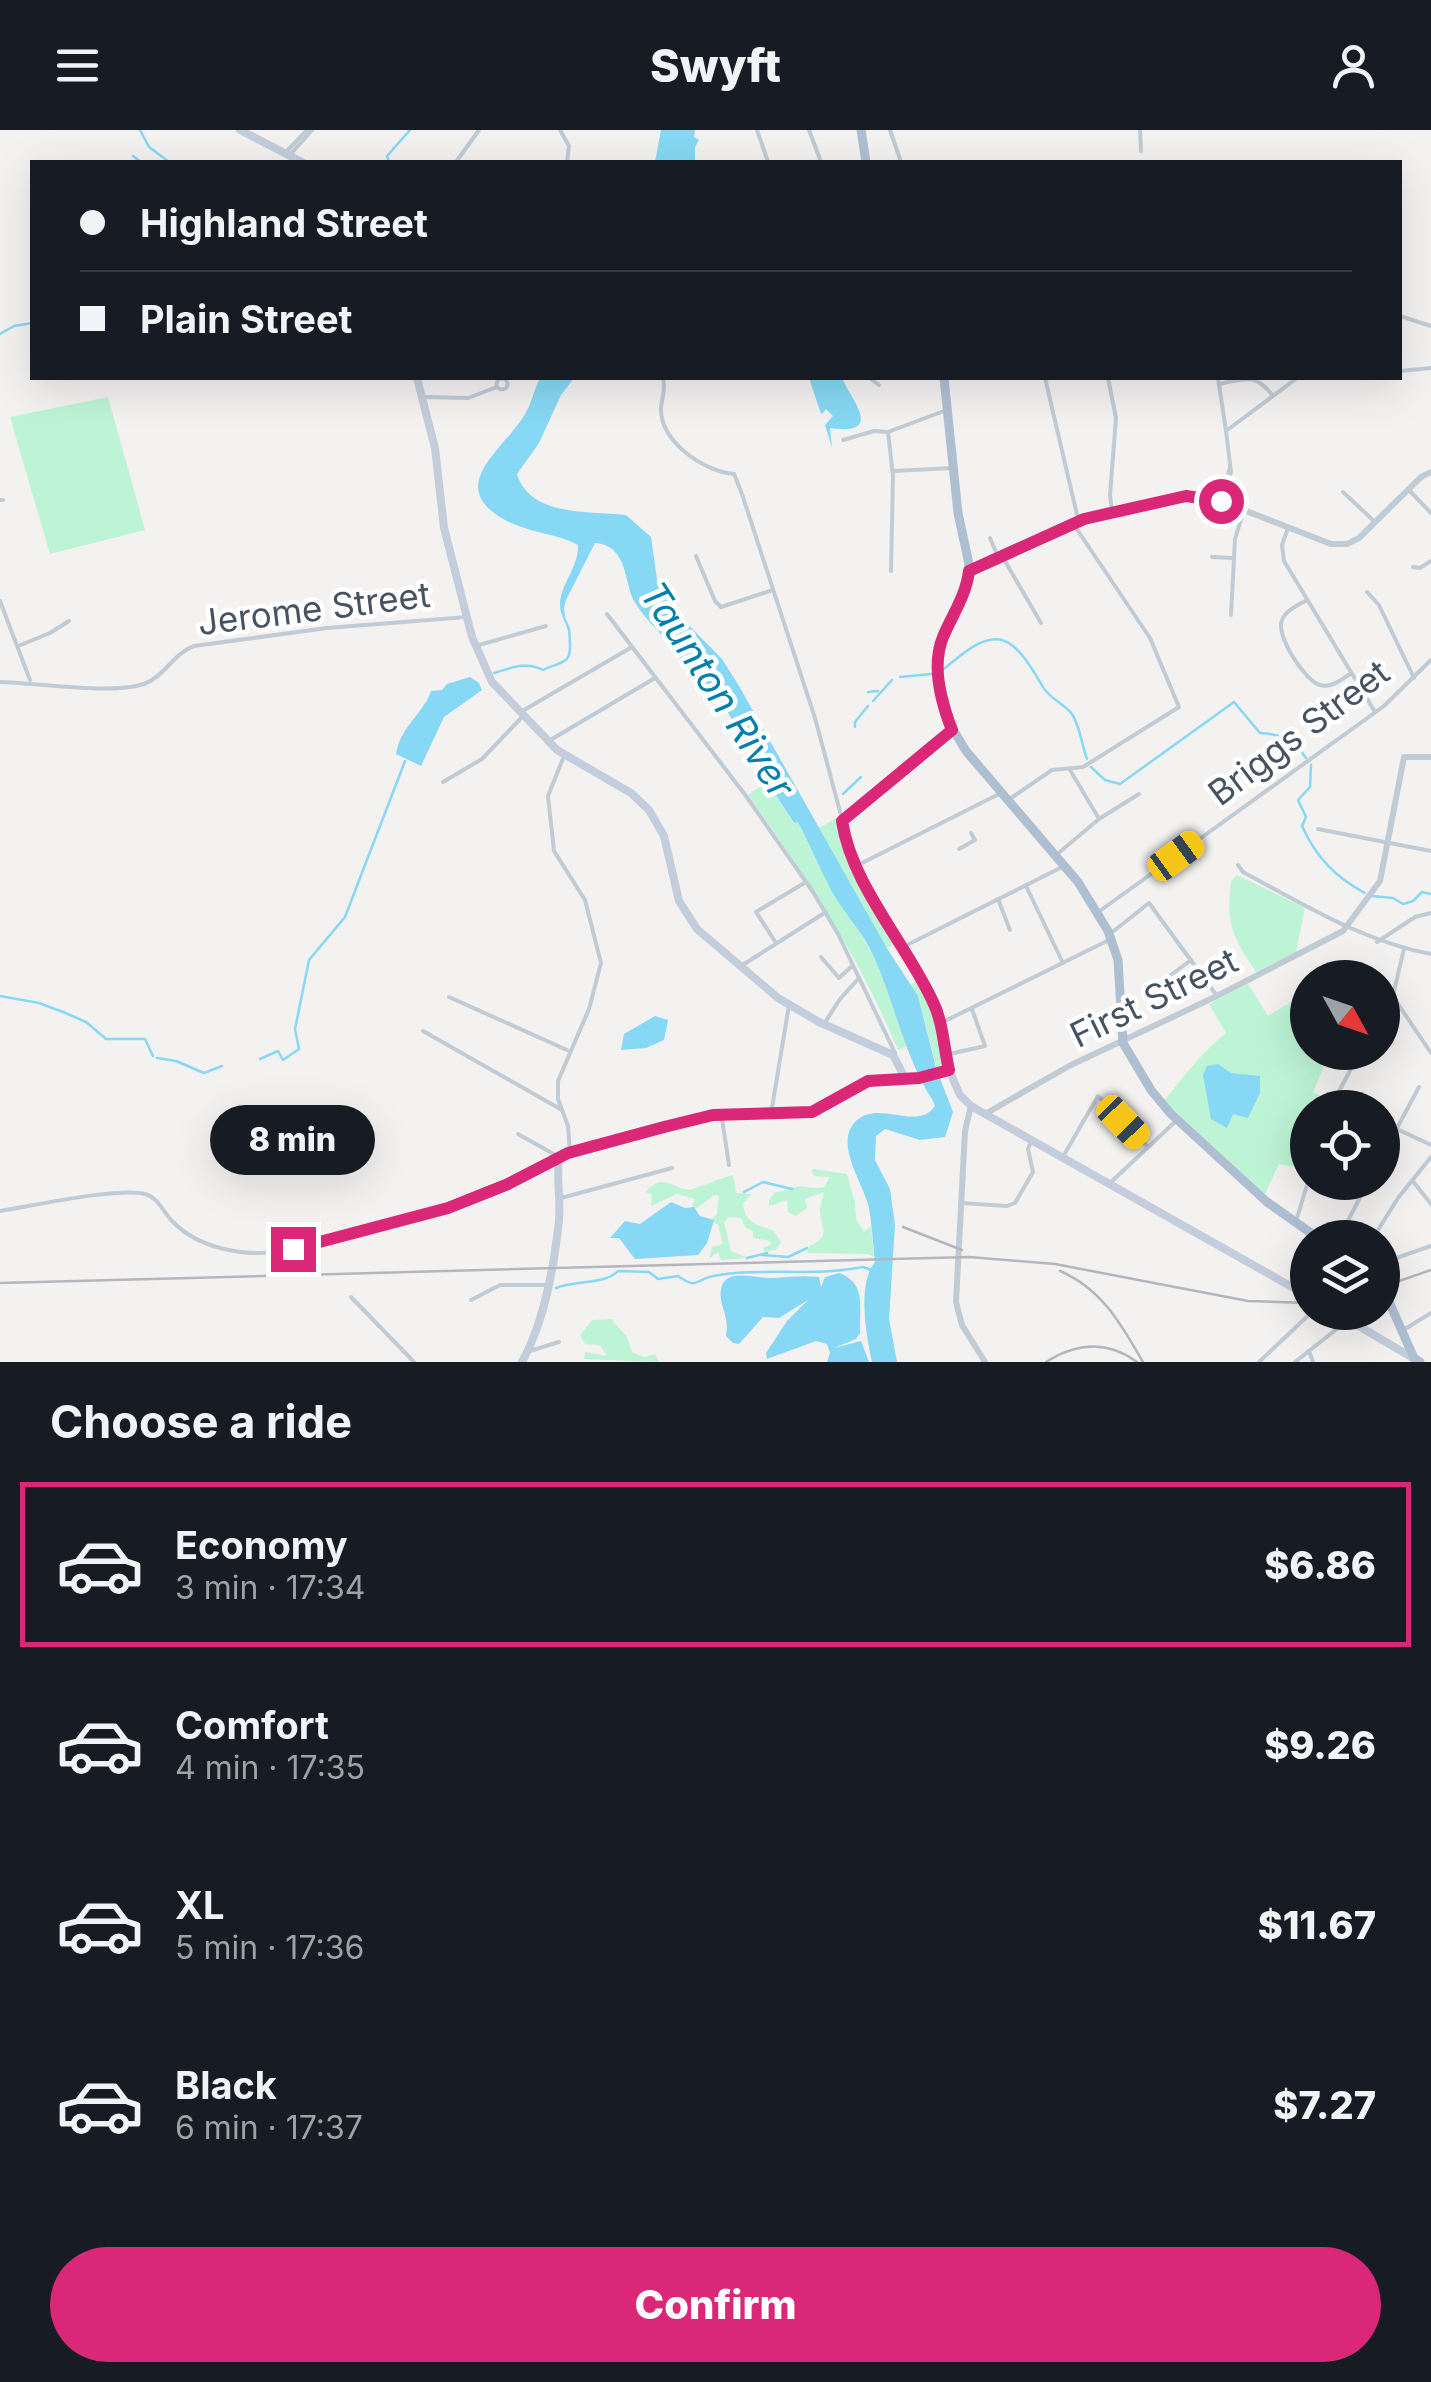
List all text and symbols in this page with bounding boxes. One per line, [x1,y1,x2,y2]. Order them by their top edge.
icon: menu [50,38,105,93]
text: Swyft [650,38,781,93]
icon: person [1326,38,1381,93]
text: Highland Street [140,200,428,246]
text: Plain Street [140,296,352,342]
route start [1199,479,1244,524]
street label: Jerome Street [195,573,432,643]
water label: Taunton River [631,573,806,808]
street label: Briggs Street [1200,651,1397,814]
car [1143,826,1209,886]
street label: First Street [1063,939,1244,1056]
north arrow [1290,960,1400,1070]
map controls [1290,960,1400,1330]
car [1091,1090,1155,1154]
button: locate [1290,1090,1400,1200]
callout: 8 min [210,1104,376,1174]
text: 8 min [249,1120,336,1159]
button: layers [1290,1220,1400,1330]
route end [271,1227,316,1272]
text: Choose a ride [50,1394,352,1449]
icon: car [55,1520,145,1610]
text: Economy [175,1522,348,1568]
text: $6.86 [1264,1542,1376,1588]
text: 3 min · 17:34 [175,1568,365,1607]
icon: car [55,1700,145,1790]
text: Comfort [175,1702,329,1748]
text: $9.26 [1264,1722,1376,1768]
text: 4 min · 17:35 [175,1748,365,1787]
icon: car [55,1880,145,1970]
text: XL [175,1882,225,1928]
text: $11.67 [1258,1902,1376,1948]
text: 5 min · 17:36 [175,1928,364,1967]
icon: car [55,2060,145,2150]
text: Black [175,2062,277,2108]
text: $7.27 [1273,2082,1376,2128]
text: 6 min · 17:37 [175,2108,363,2147]
button: Confirm [50,2247,1381,2362]

